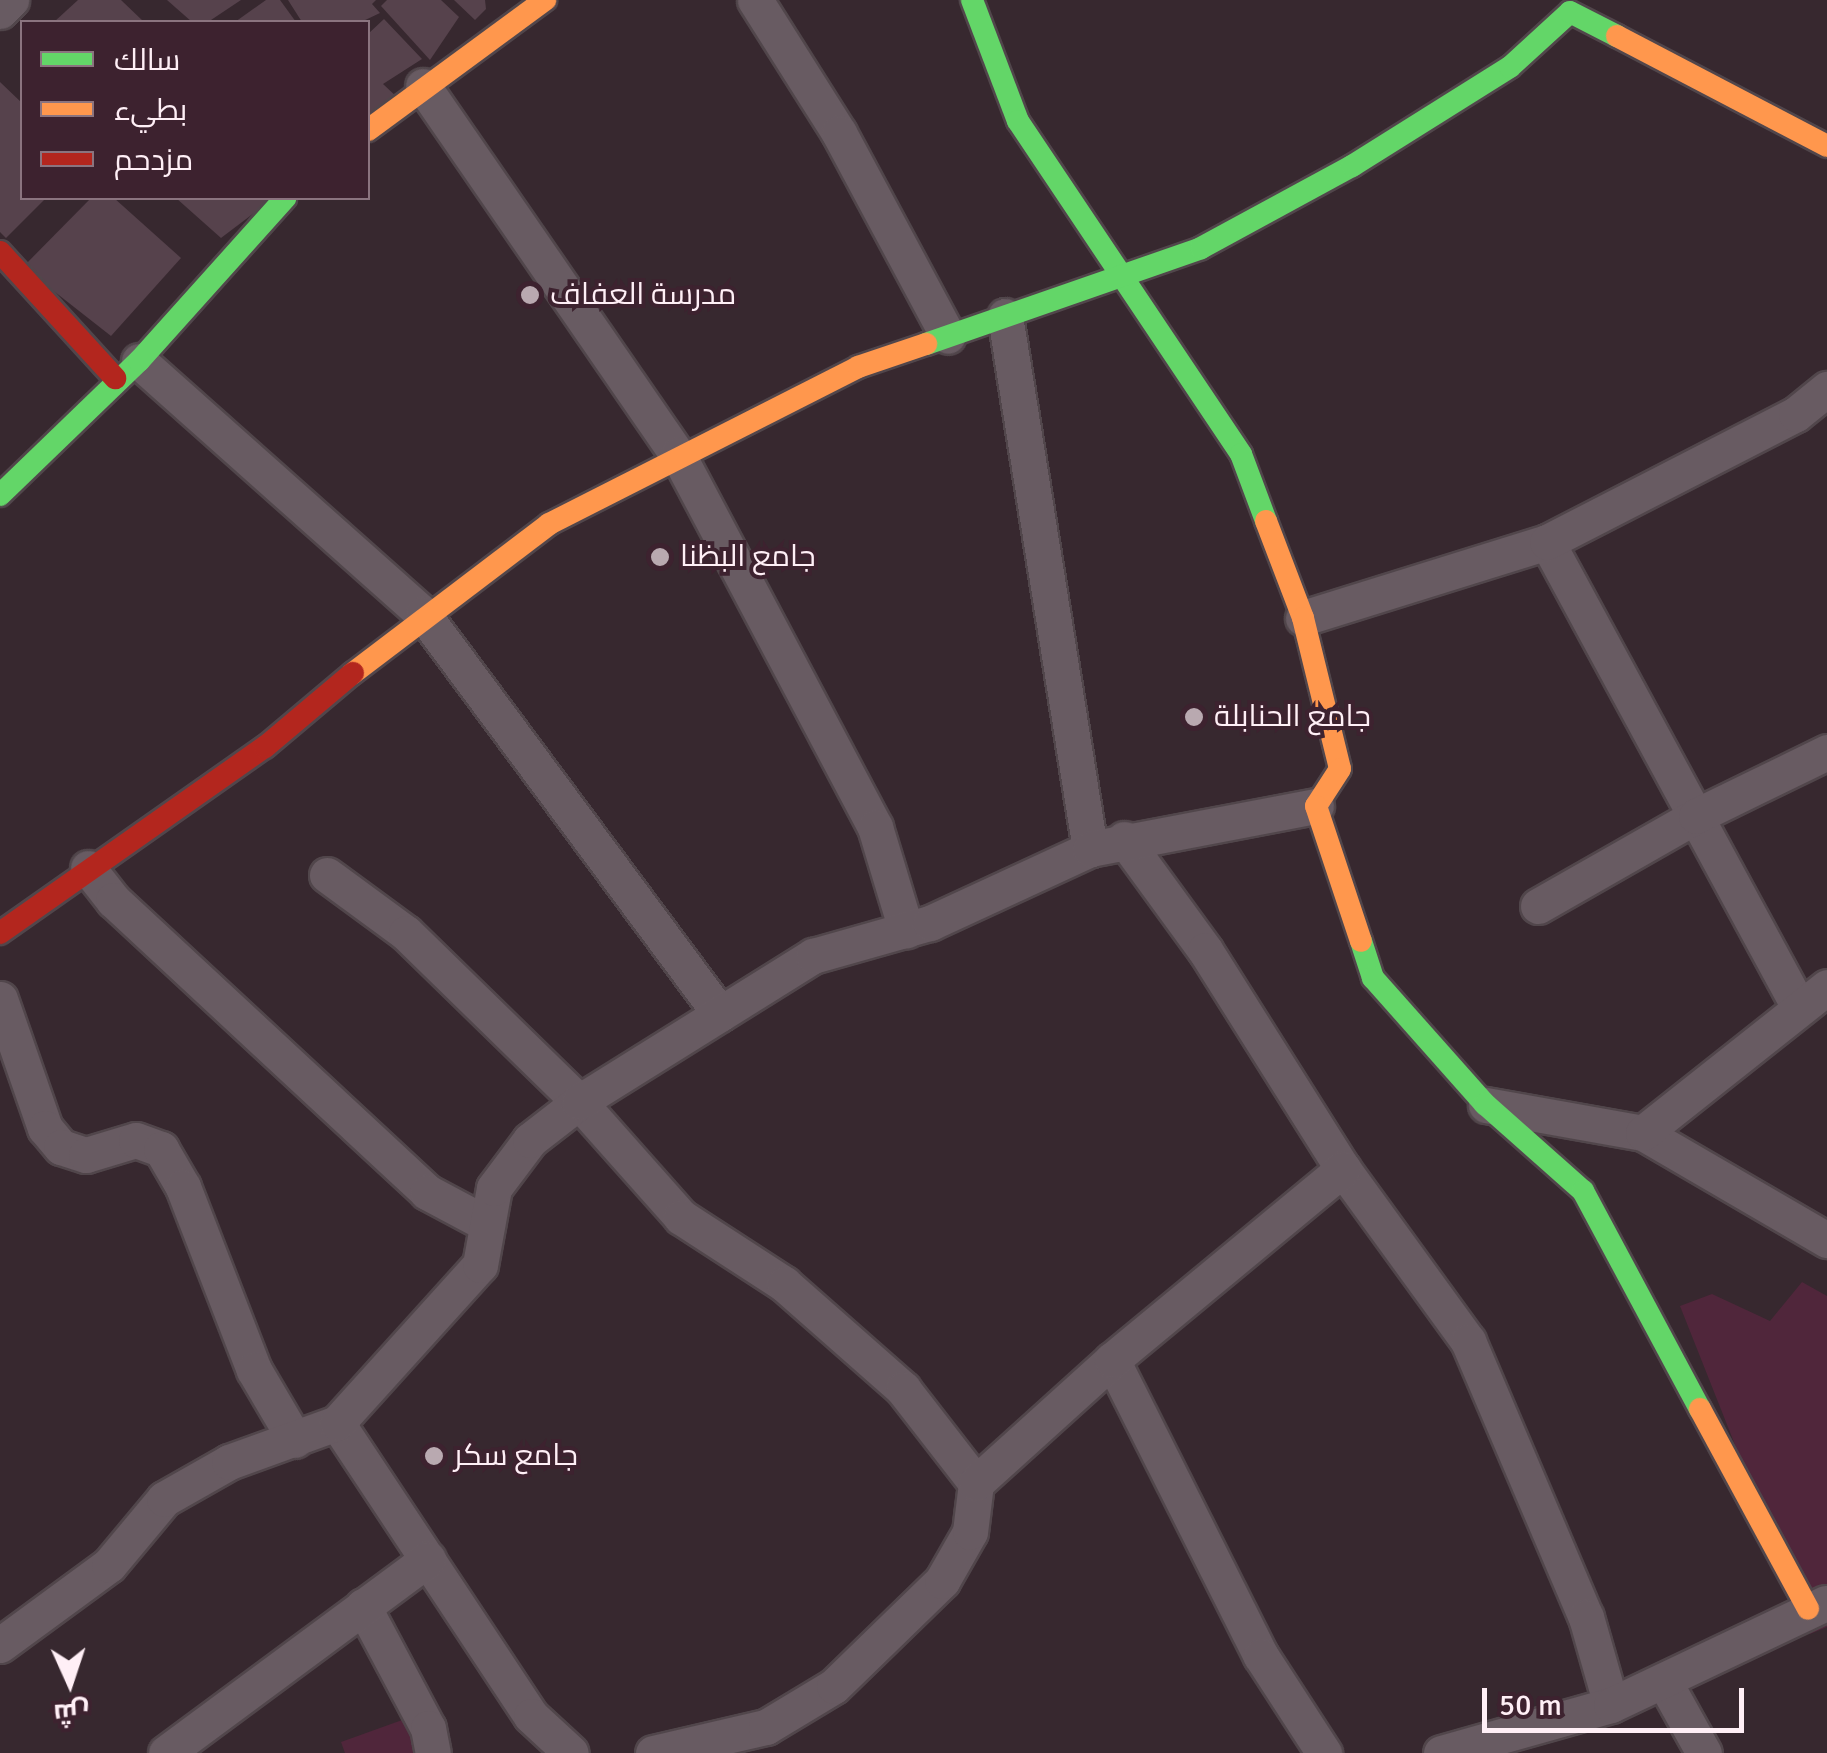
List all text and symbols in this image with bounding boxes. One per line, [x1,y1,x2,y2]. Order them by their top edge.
legend [20,20,370,200]
text: سالك [114,42,180,79]
text: بطيء [114,92,187,129]
text: مزدحم [114,142,193,179]
place label: مدرسة العفاف [550,277,736,313]
marker: مدرسة العفاف [519,284,541,306]
place label: جامع البظنا [680,539,816,575]
marker: جامع البظنا [649,546,671,568]
place label: جامع الحنابلة [1214,699,1371,735]
marker: جامع الحنابلة [1183,706,1205,728]
place label: جامع سكر [454,1438,578,1474]
marker: جامع سكر [423,1445,445,1467]
north arrow [20,1633,120,1733]
scale bar [1487,1668,1750,1730]
text: 50 m [1499,1687,1562,1724]
text: ش [53,1695,90,1731]

